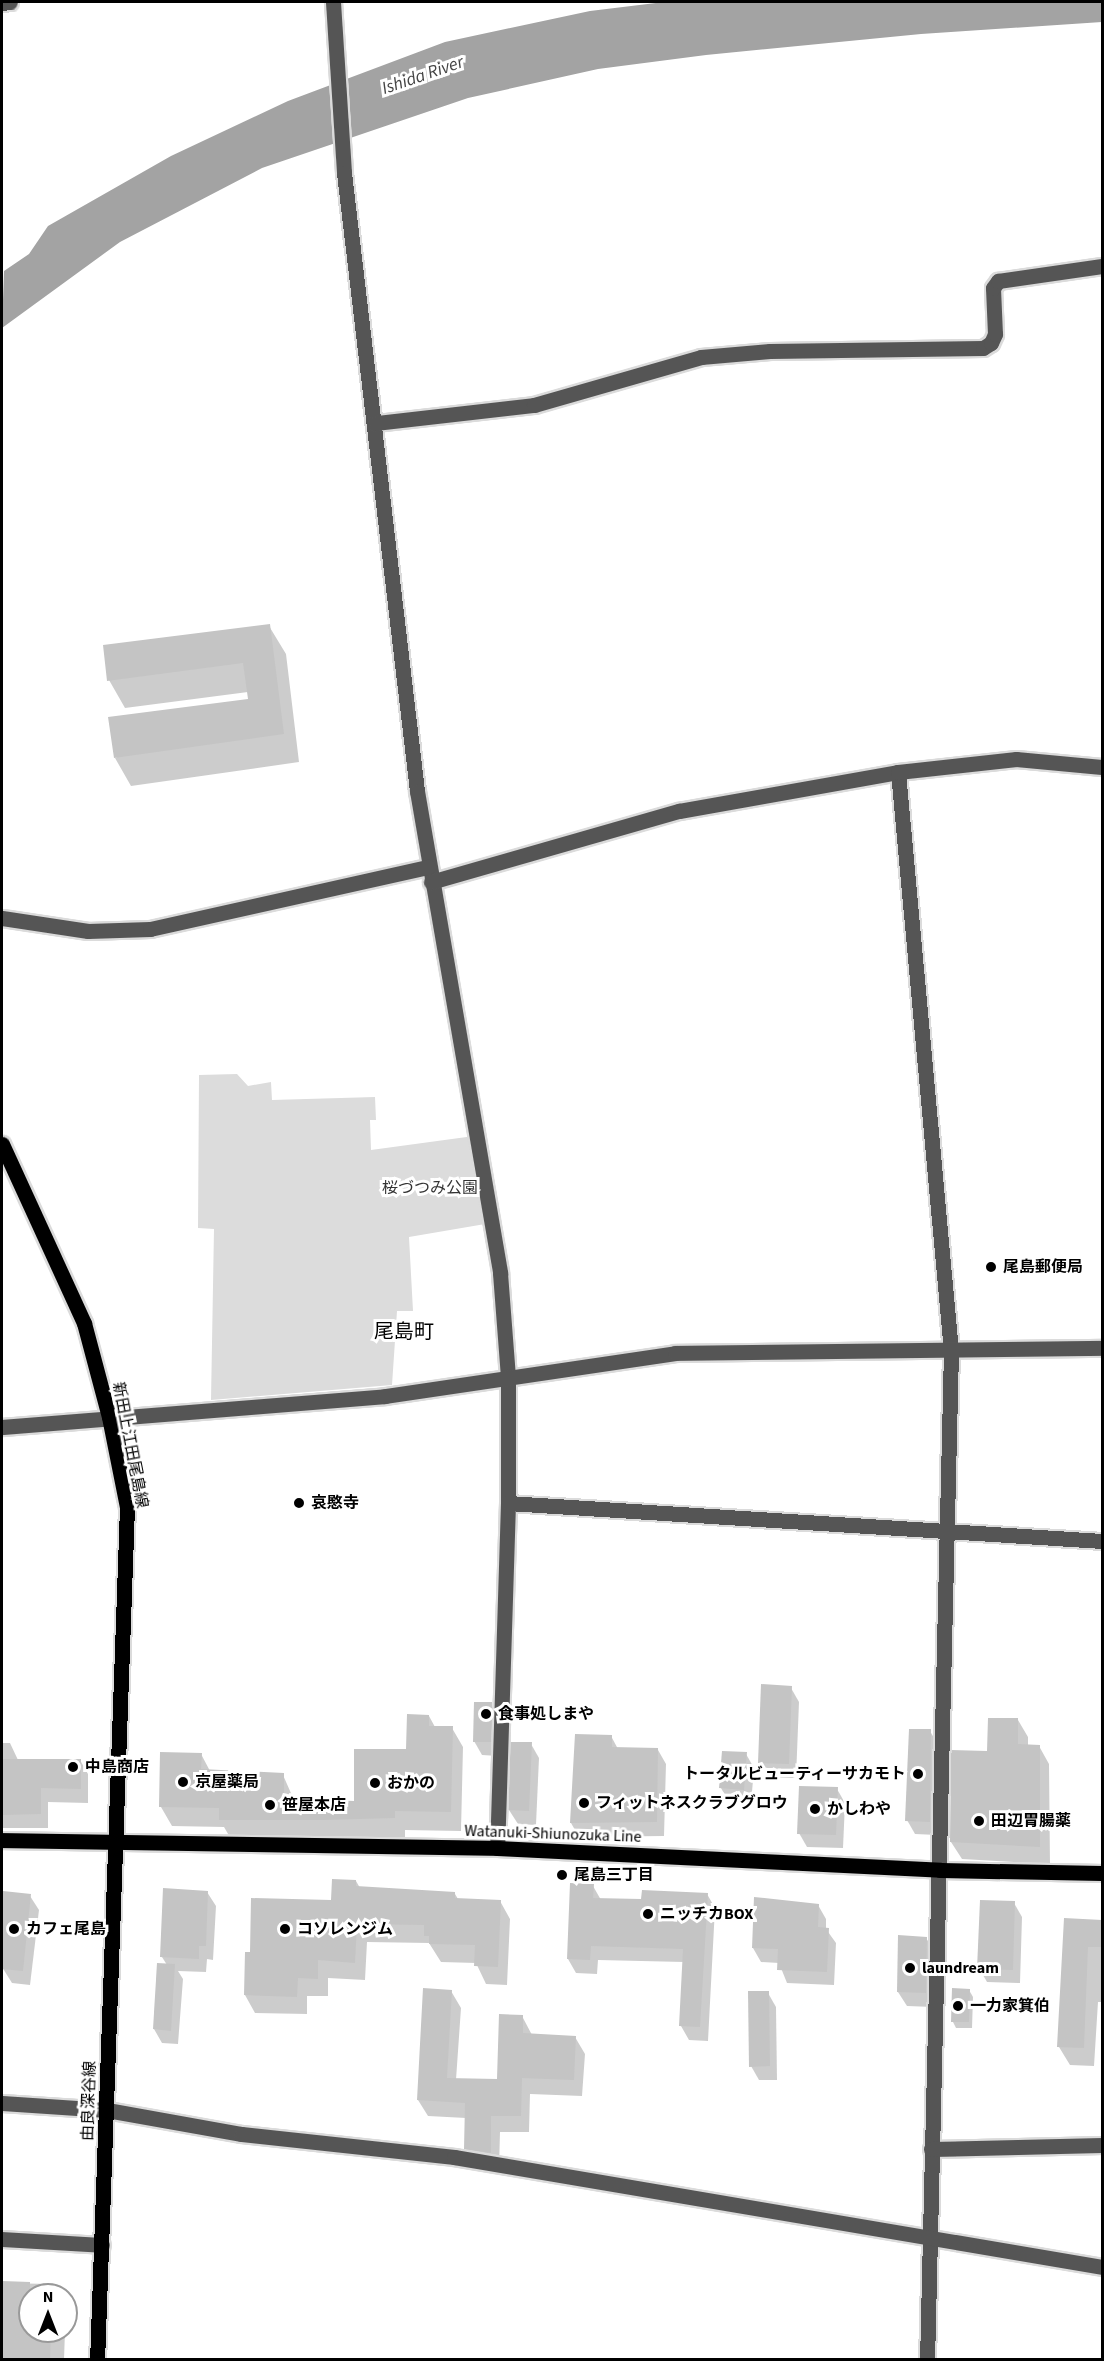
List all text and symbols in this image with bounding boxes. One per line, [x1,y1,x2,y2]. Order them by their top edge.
water label: Ishida River [379,52,467,100]
park label: 桜づつみ公園 [382,1178,478,1198]
place label: 尾島郵便局 [1003,1257,1083,1277]
marker: 尾島郵便局 [984,1260,998,1274]
district label: 尾島町 [374,1320,434,1344]
street label: 新田上江田尾島線 [108,1380,152,1510]
place label: 哀愍寺 [311,1493,359,1513]
marker: 哀愍寺 [292,1496,306,1510]
place label: 食事処しまや [498,1704,594,1724]
marker: 食事処しまや [479,1707,493,1721]
place label: 中島商店 [85,1757,149,1777]
marker: 中島商店 [66,1760,80,1774]
place label: トータルビューティーサカモト [682,1764,906,1784]
marker: トータルビューティーサカモト [911,1767,925,1781]
place label: 京屋薬局 [195,1772,259,1792]
place label: おかの [387,1773,435,1793]
marker: 京屋薬局 [176,1775,190,1789]
marker: おかの [368,1776,382,1790]
place label: フィットネスクラブグロウ [596,1793,788,1813]
place label: 笹屋本店 [282,1795,346,1815]
marker: フィットネスクラブグロウ [577,1796,591,1810]
marker: 笹屋本店 [263,1798,277,1812]
place label: かしわや [827,1799,891,1819]
marker: かしわや [808,1802,822,1816]
place label: 田辺胃腸薬 [991,1811,1071,1831]
marker: 田辺胃腸薬 [972,1814,986,1828]
street label: Watanuki-Shiunozuka Line [464,1821,642,1847]
place label: 尾島三丁目 [574,1865,654,1885]
marker: 尾島三丁目 [555,1868,569,1882]
place label: ニッチカBOX [660,1904,753,1924]
marker: ニッチカBOX [641,1907,655,1921]
place label: カフェ尾島 [26,1919,106,1939]
place label: コソレンジム [297,1919,393,1939]
marker: カフェ尾島 [7,1922,21,1936]
marker: コソレンジム [278,1922,292,1936]
place label: laundream [922,1958,999,1978]
marker: laundream [903,1961,917,1975]
place label: 一力家箕伯 [970,1996,1050,2016]
marker: 一力家箕伯 [951,1999,965,2013]
street label: 由良深谷線 [78,2061,100,2141]
north arrow [18,2283,78,2343]
text: N [43,2286,53,2308]

